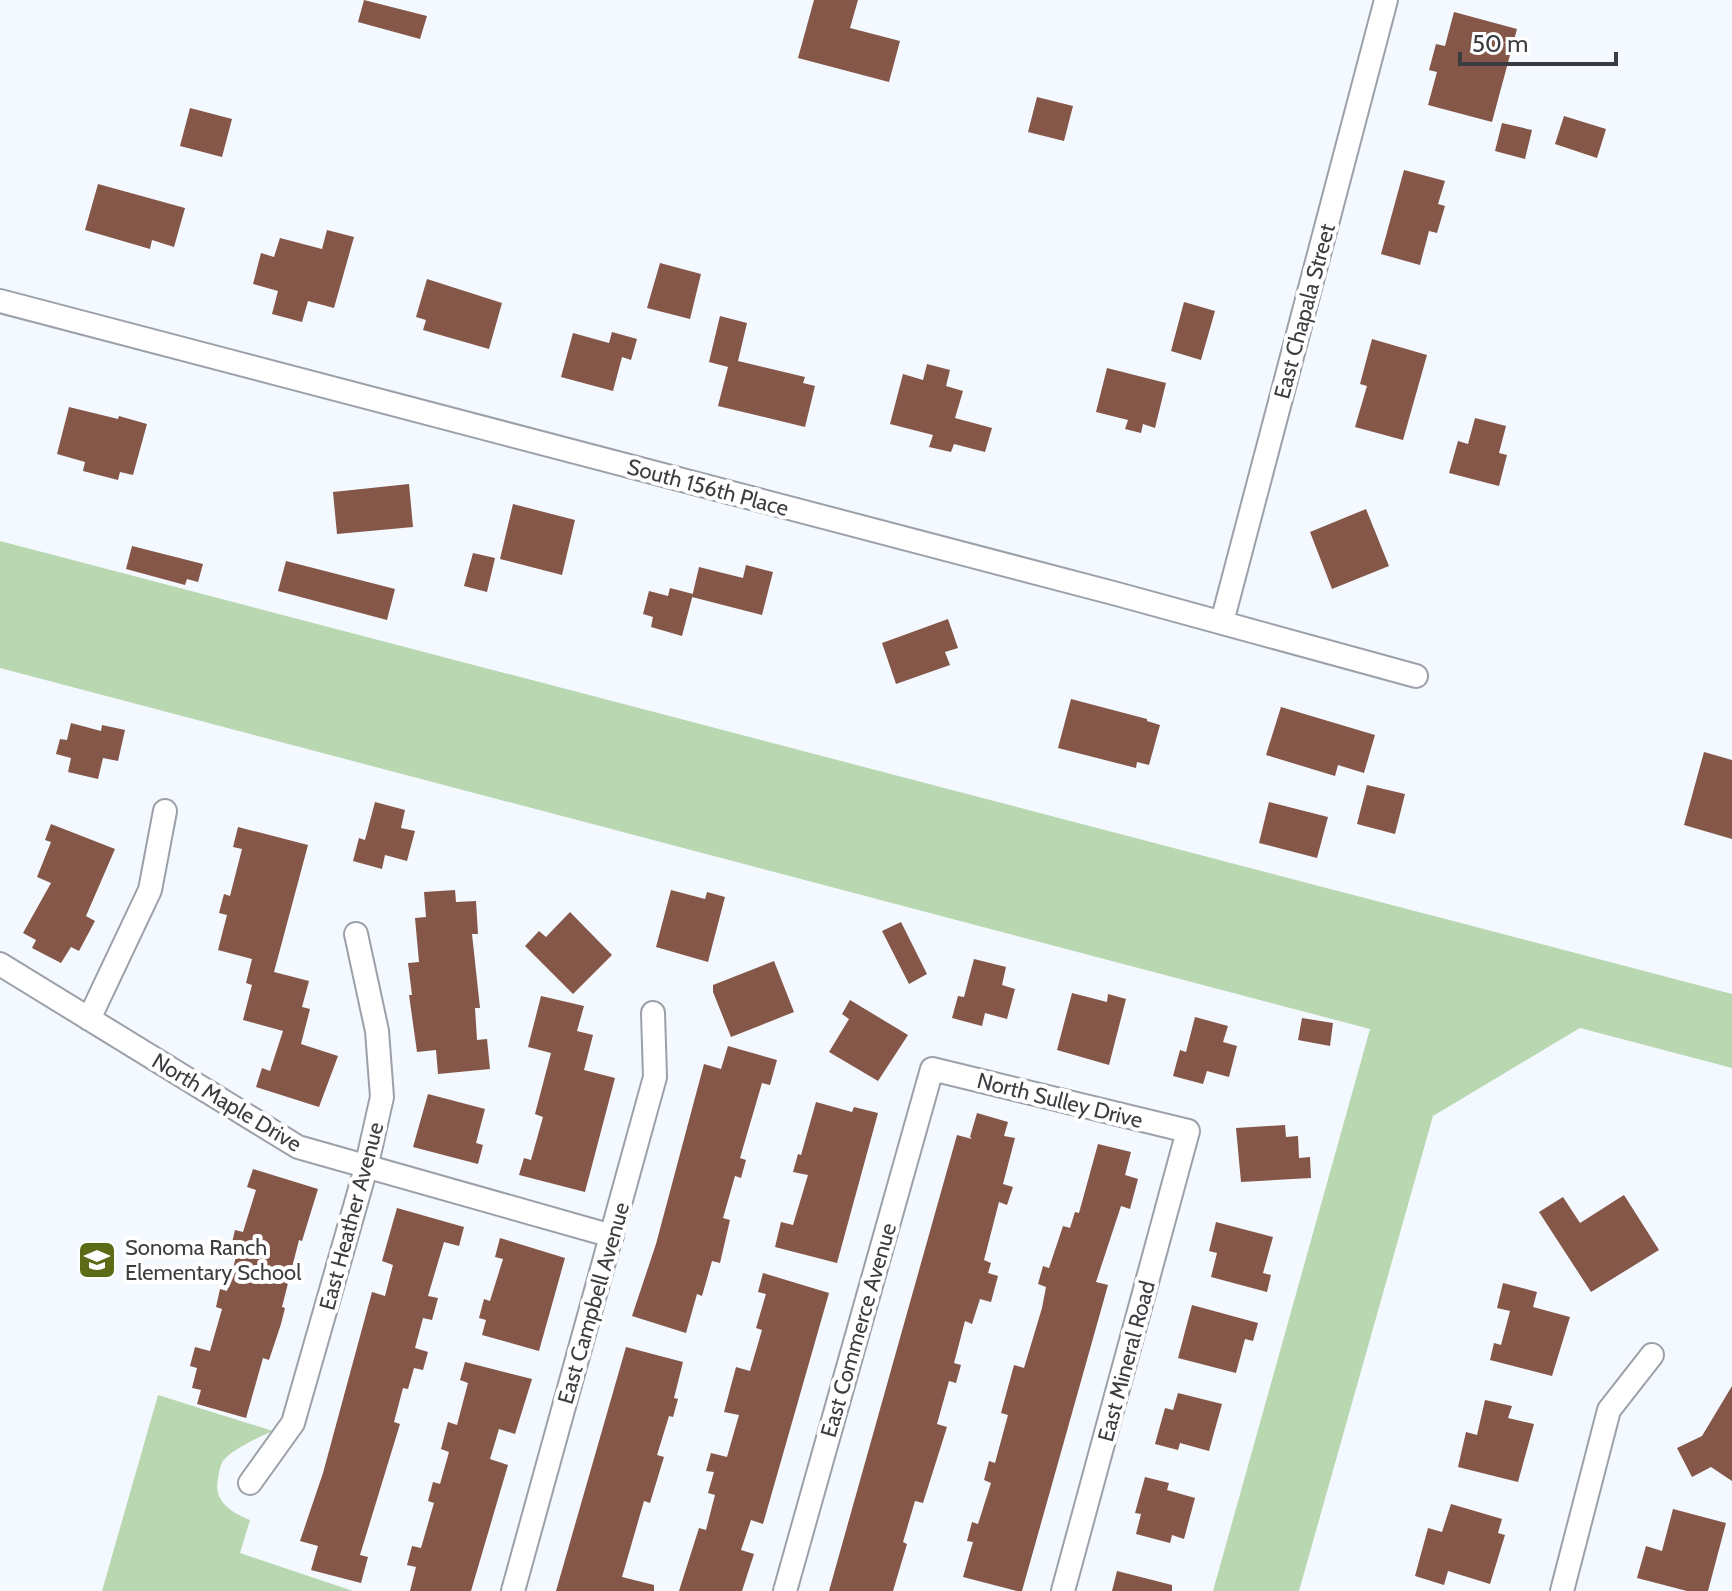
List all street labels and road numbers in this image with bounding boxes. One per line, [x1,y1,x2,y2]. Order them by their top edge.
street label: East Chapala Street [1268,220,1341,402]
street label: South 156th Place [624,453,792,522]
street label: North Maple Drive [147,1047,306,1158]
street label: North Sulley Drive [974,1067,1145,1134]
street label: East Heather Avenue [313,1119,390,1313]
street label: East Campbell Avenue [552,1199,635,1407]
street label: East Commerce Avenue [815,1220,902,1441]
street label: East Mineral Road [1092,1278,1161,1444]

